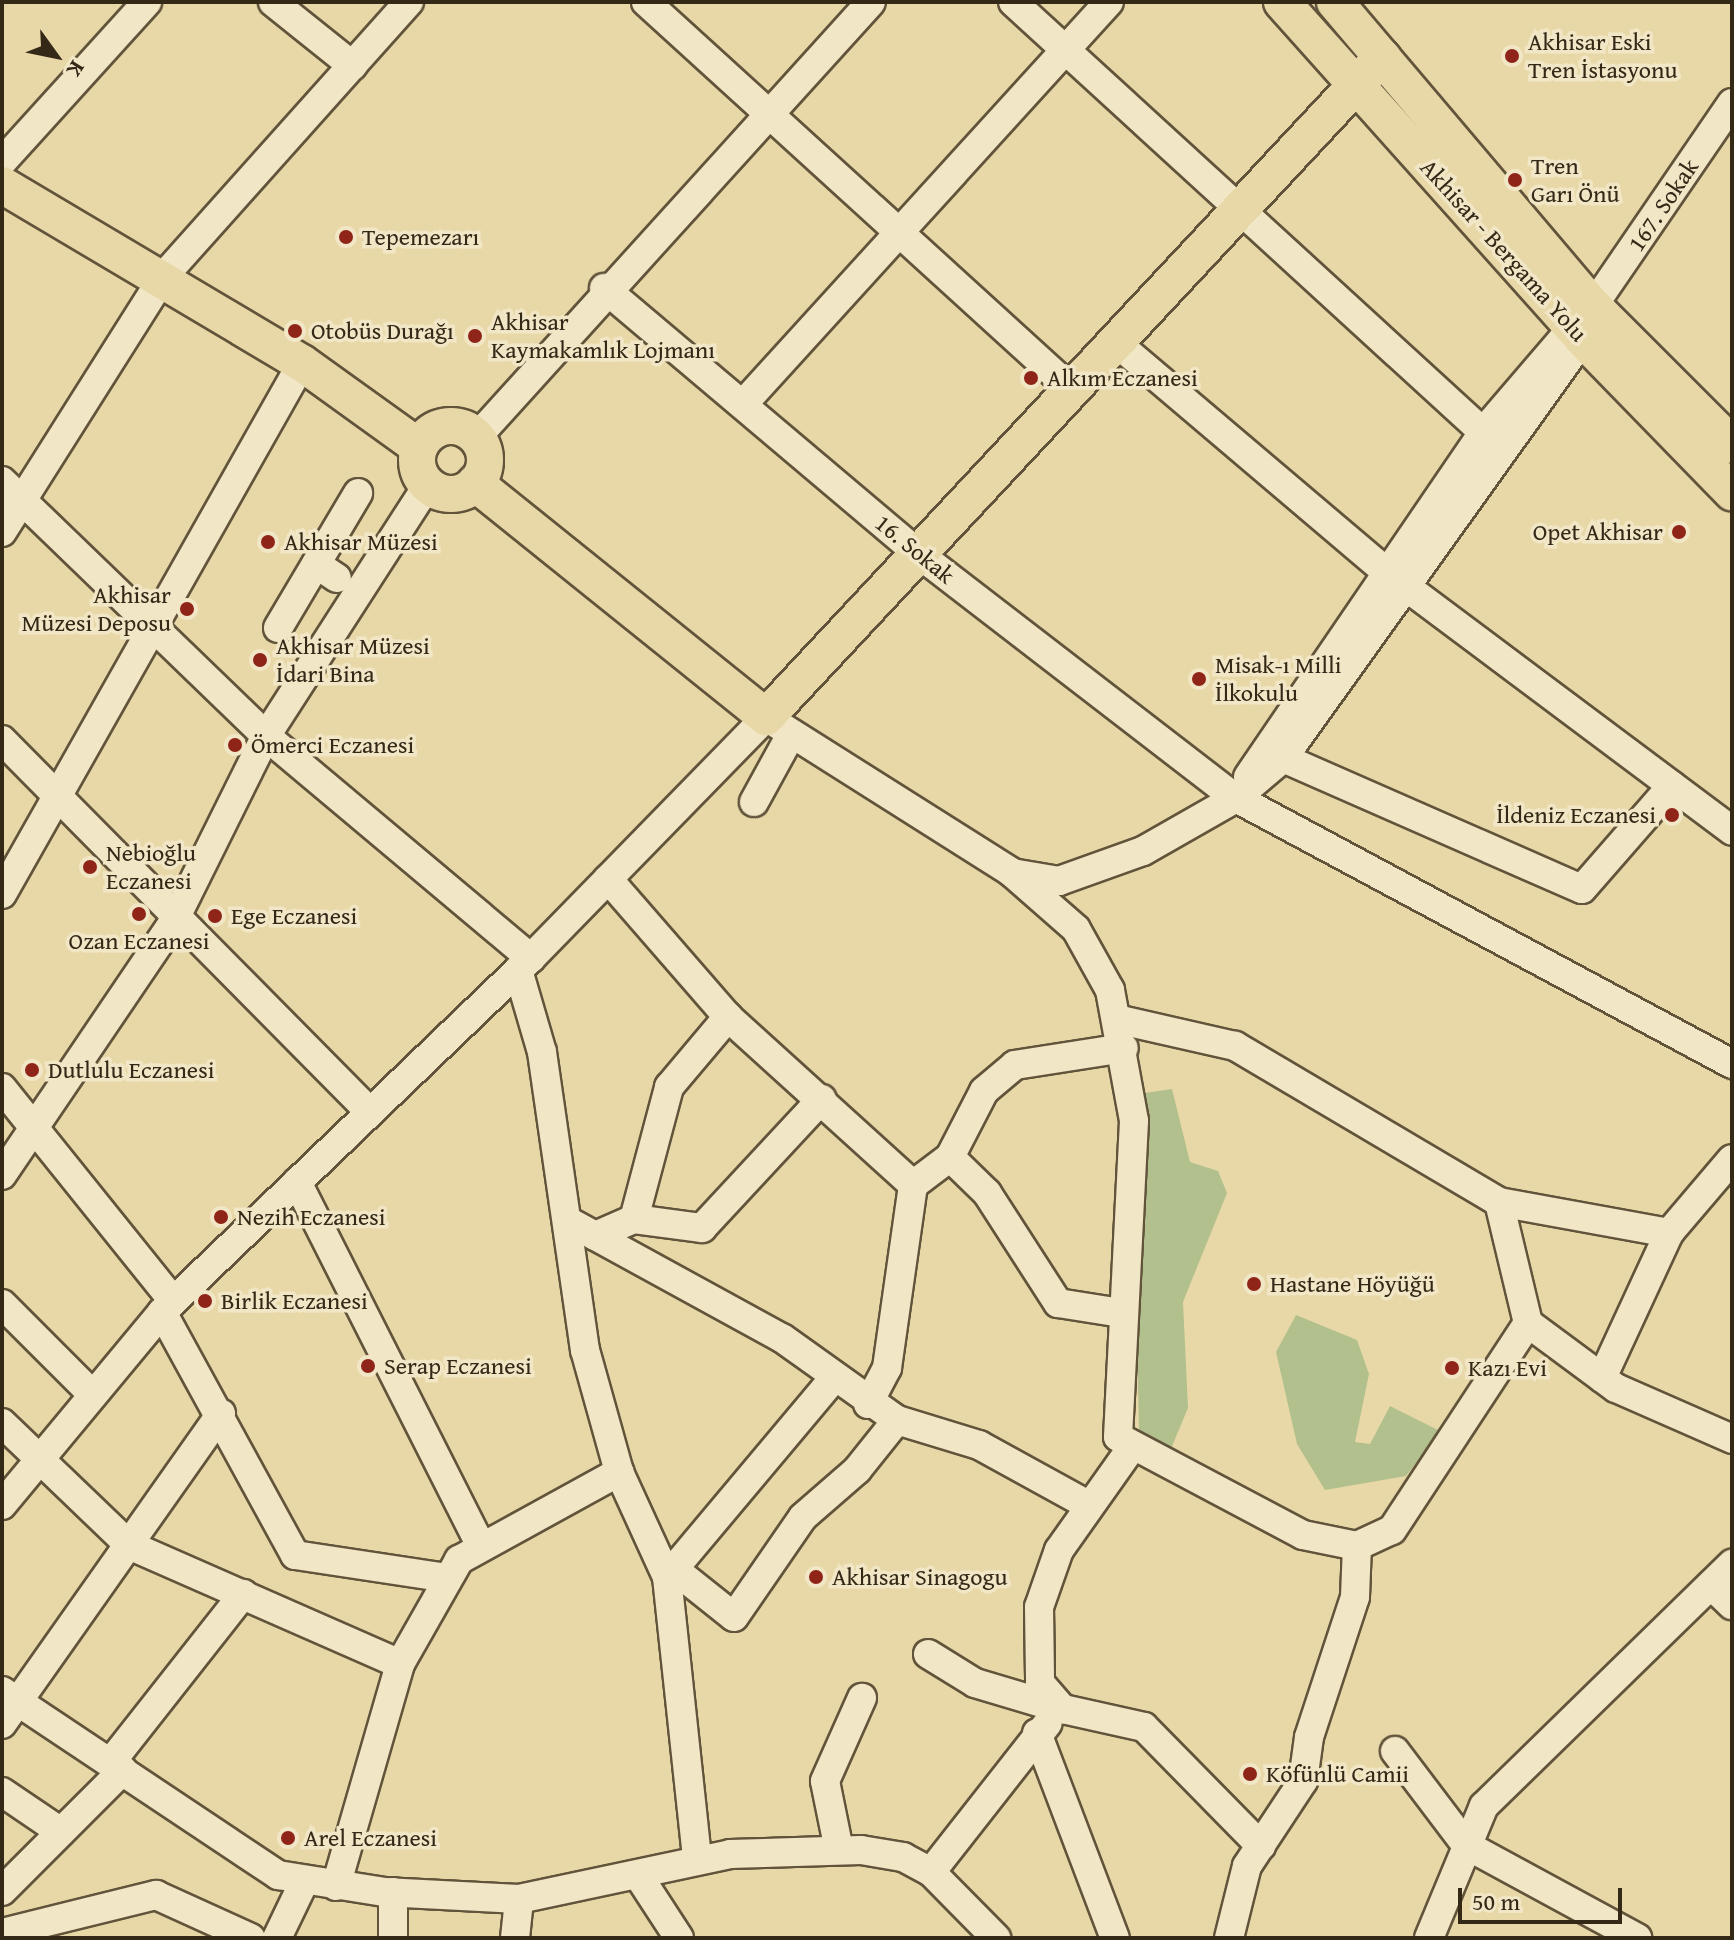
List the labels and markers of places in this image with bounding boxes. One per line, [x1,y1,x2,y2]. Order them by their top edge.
place label: Akhisar Eski Tren İstasyonu [1528,28,1677,84]
marker: Akhisar Eski Tren İstasyonu [1503,47,1521,65]
place label: Tren Garı Önü [1531,152,1619,208]
marker: Tren Garı Önü [1506,171,1524,189]
place label: Tepemezarı [362,223,479,251]
marker: Tepemezarı [337,228,355,246]
place label: Akhisar Kaymakamlık Lojmanı [491,308,715,364]
place label: Otobüs Durağı [311,317,454,345]
marker: Otobüs Durağı [286,322,304,340]
marker: Akhisar Kaymakamlık Lojmanı [466,327,484,345]
place label: Alkım Eczanesi [1047,364,1198,392]
marker: Alkım Eczanesi [1022,369,1040,387]
place label: Opet Akhisar [1533,518,1663,546]
marker: Opet Akhisar [1670,523,1688,541]
place label: Akhisar Müzesi [284,528,438,556]
marker: Akhisar Müzesi [259,533,277,551]
place label: Akhisar Müzesi Deposu [21,581,171,637]
marker: Akhisar Müzesi Deposu [178,600,196,618]
place label: Akhisar Müzesi İdari Bina [276,632,430,688]
marker: Akhisar Müzesi İdari Bina [251,651,269,669]
place label: Misak-ı Milli İlkokulu [1215,651,1341,707]
marker: Misak-ı Milli İlkokulu [1190,670,1208,688]
place label: Ömerci Eczanesi [251,731,414,759]
marker: Ömerci Eczanesi [226,736,244,754]
place label: İldeniz Eczanesi [1496,801,1656,829]
marker: İldeniz Eczanesi [1663,806,1681,824]
place label: Nebioğlu Eczanesi [106,839,196,895]
marker: Nebioğlu Eczanesi [81,858,99,876]
place label: Ege Eczanesi [231,902,357,930]
marker: Ozan Eczanesi [130,905,148,923]
marker: Ege Eczanesi [206,907,224,925]
place label: Ozan Eczanesi [69,927,209,955]
place label: Dutlulu Eczanesi [48,1056,214,1084]
marker: Dutlulu Eczanesi [23,1061,41,1079]
place label: Nezih Eczanesi [237,1203,386,1231]
marker: Nezih Eczanesi [212,1208,230,1226]
place label: Hastane Höyüğü [1270,1270,1435,1298]
marker: Hastane Höyüğü [1245,1275,1263,1293]
place label: Birlik Eczanesi [221,1287,368,1315]
marker: Birlik Eczanesi [196,1292,214,1310]
place label: Serap Eczanesi [384,1352,532,1380]
place label: Kazı Evi [1468,1354,1547,1382]
marker: Serap Eczanesi [359,1357,377,1375]
marker: Kazı Evi [1443,1359,1461,1377]
place label: Akhisar Sinagogu [832,1563,1007,1591]
marker: Akhisar Sinagogu [807,1568,825,1586]
place label: Köfünlü Camii [1266,1760,1409,1788]
marker: Köfünlü Camii [1241,1765,1259,1783]
place label: Arel Eczanesi [304,1824,437,1852]
marker: Arel Eczanesi [279,1829,297,1847]

